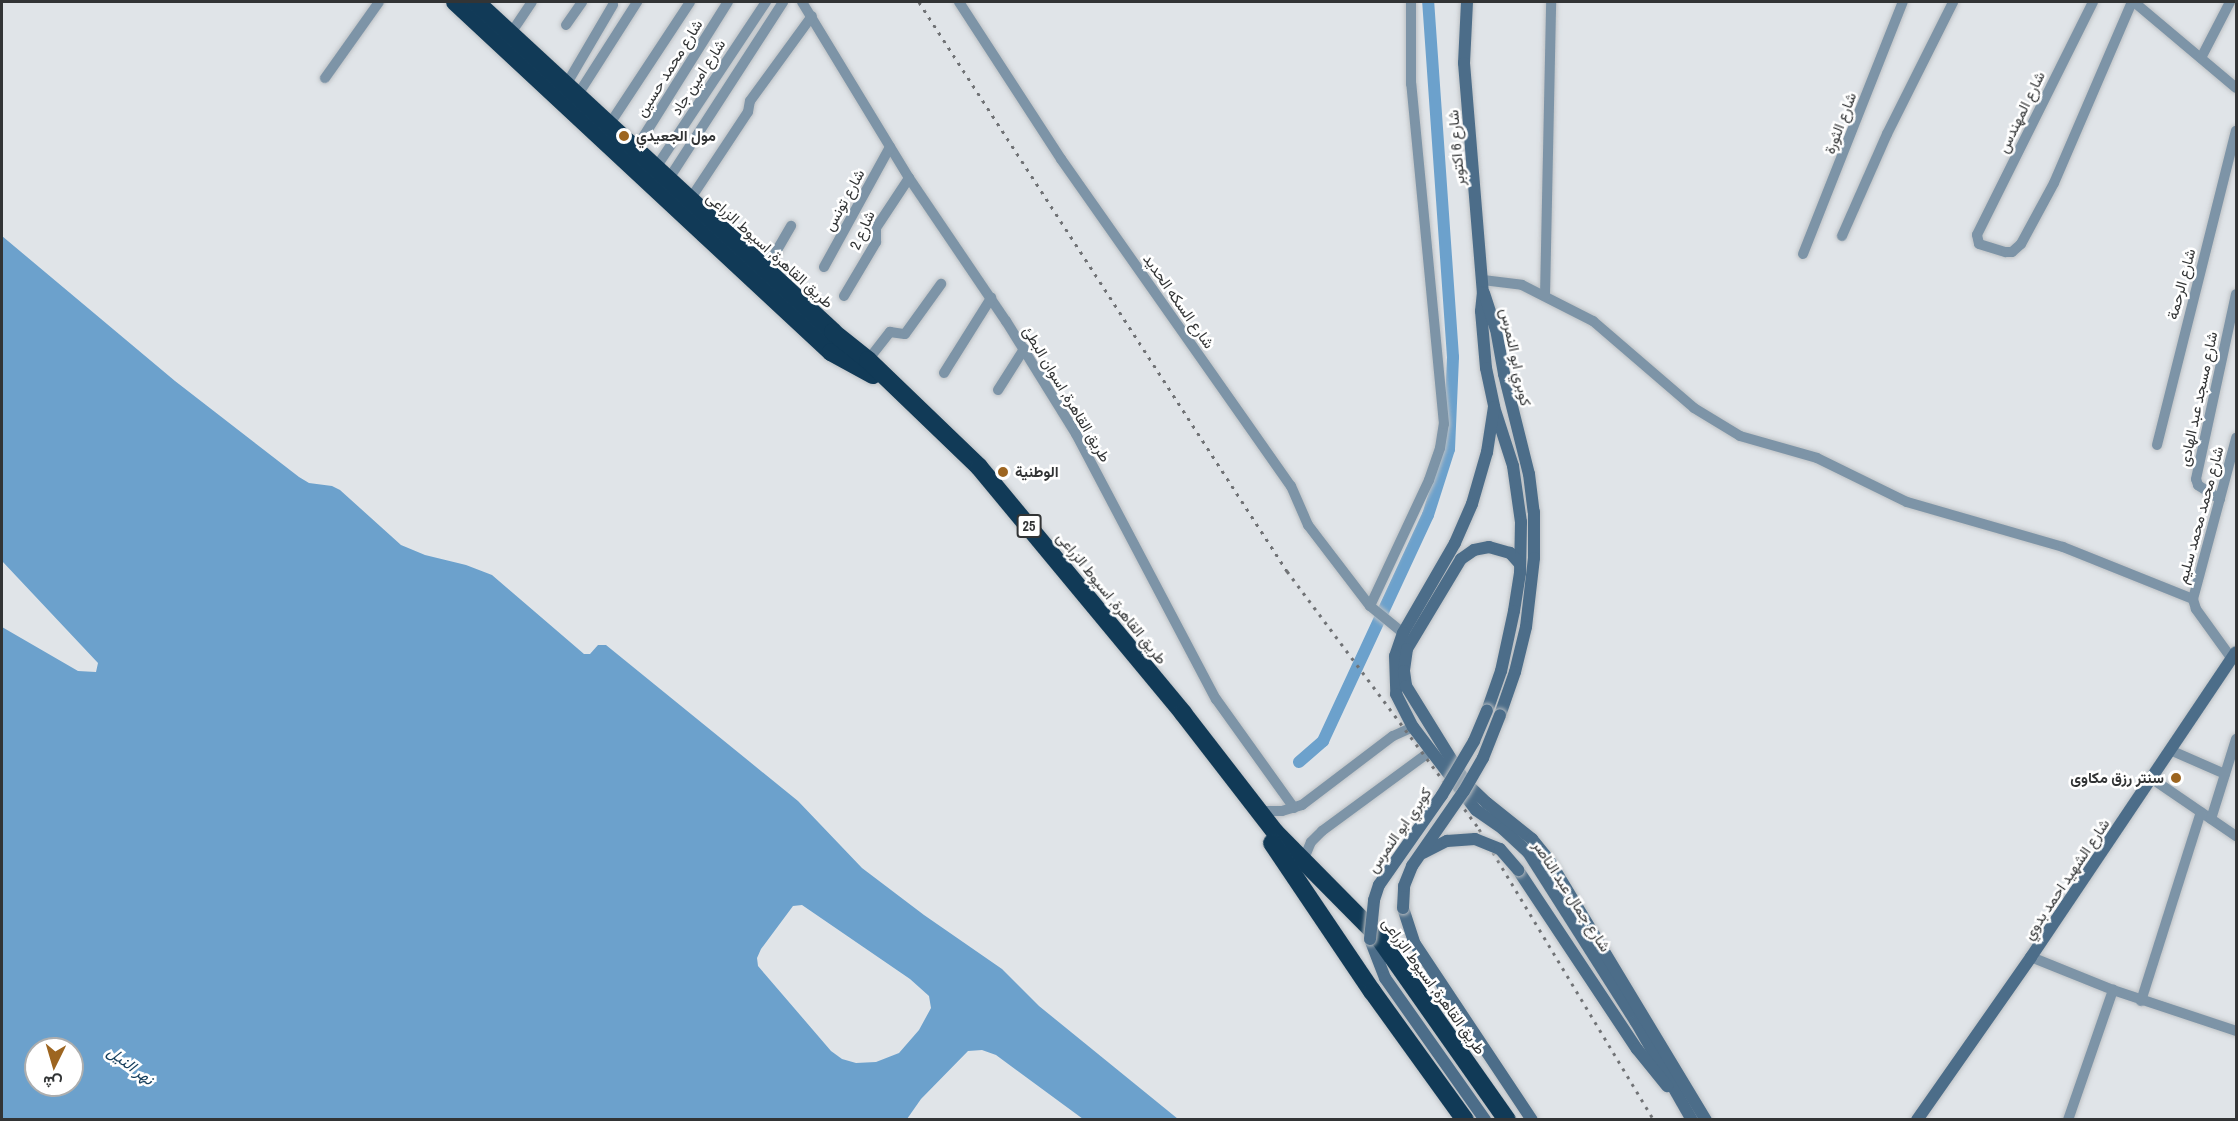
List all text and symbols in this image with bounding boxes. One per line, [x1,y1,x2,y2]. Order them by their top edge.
street label: شارع محمد حسين [632,16,706,120]
street label: شارع امين جاد [667,36,729,118]
street label: شارع المهندس [1994,68,2048,156]
street label: شارع الثورة [1820,90,1860,156]
street label: شارع 6 اكتوبر [1444,109,1468,187]
place label: مول الجعيدي [636,127,716,145]
marker: مول الجعيدي [617,129,631,143]
street label: شارع تونس [820,166,868,234]
street label: طريق القاهرة, اسيوط الزراعى [703,188,837,312]
street label: شارع 2 [846,208,878,252]
street label: شارع الرحمة [2163,247,2199,321]
street label: شارع السكه الحديد [1140,250,1218,352]
street label: كوبري ابو النمرس [1497,307,1535,407]
street label: طريق القاهرة, اسوان البطئ [1019,323,1115,465]
street label: شارع مسجد عبد الهادى [2175,330,2221,468]
street label: شارع محمد محمد سليم [2173,444,2227,586]
place label: الوطنية [1015,463,1059,481]
marker: الوطنية [996,465,1010,479]
road number: 25 [1016,515,1042,537]
street label: طريق القاهرة, اسيوط الزراعى [1053,528,1171,668]
place label: سنتر رزق مكاوى [2070,769,2164,787]
marker: سنتر رزق مكاوى [2169,771,2183,785]
street label: كوبري ابو النمرس [1363,784,1435,876]
street label: شارع الشهيد احمد بدوي [2019,815,2113,943]
street label: شارع جمال عبد الناصر [1529,837,1615,955]
street label: طريق القاهرة, اسيوط الزراعى [1378,914,1490,1058]
north arrow [24,1037,84,1097]
water label: نهر النيل [104,1041,158,1089]
text: ش [42,1071,63,1095]

